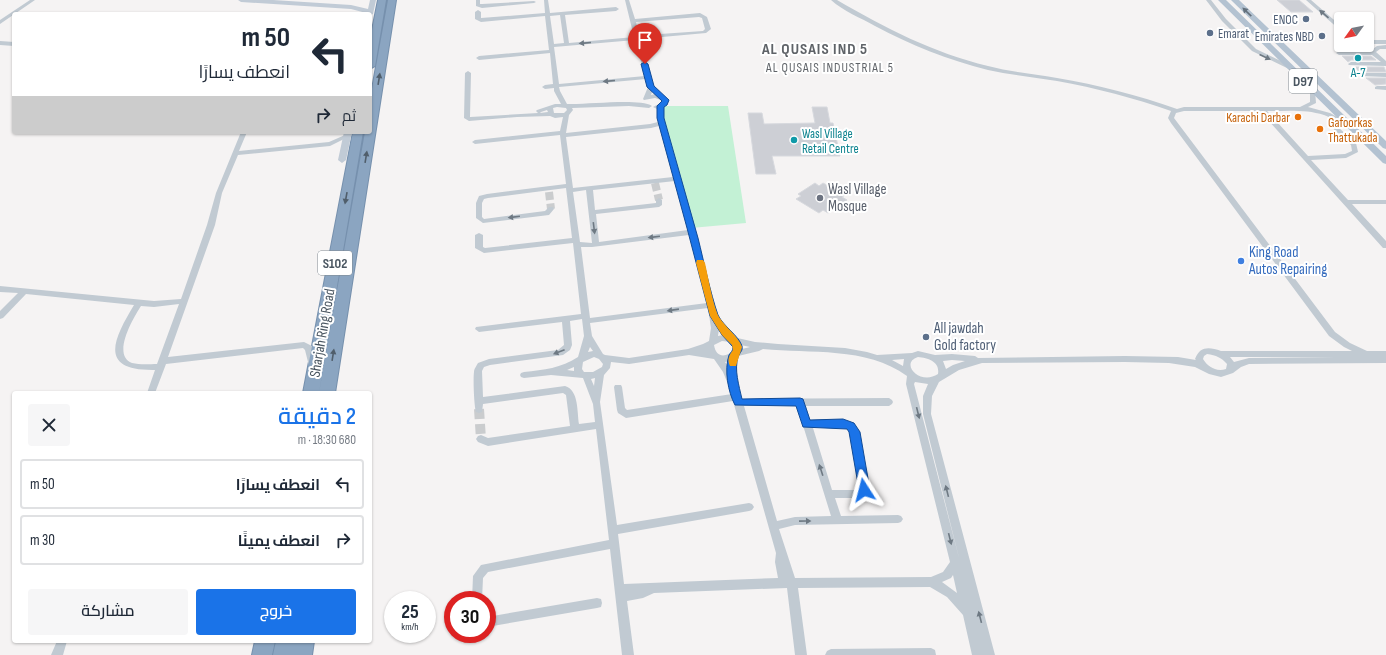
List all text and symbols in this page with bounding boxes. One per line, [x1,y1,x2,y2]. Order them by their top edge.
one-way arrow [1242,7,1252,17]
one-way arrow [1319,10,1330,19]
place label: ENOC [1273,12,1298,28]
north arrow [1334,12,1374,52]
map controls [1334,12,1374,52]
marker: ENOC [1301,14,1311,24]
text: 50 m [241,21,290,54]
pin [628,23,662,64]
place label: Emarat [1218,26,1249,42]
icon: left [304,28,356,80]
marker: Emarat [1205,28,1215,38]
icon: arrive [634,29,656,51]
place label: Emirates NBD [1255,29,1314,45]
marker: Emirates NBD [1317,31,1327,41]
one-way arrow [579,39,591,46]
district label: AL QUSAIS IND 5 [761,40,868,59]
marker: A-7 [1353,53,1363,63]
one-way arrow [1259,54,1271,60]
district label: AL QUSAIS INDUSTRIAL 5 [765,60,894,76]
text: انعطف يسارًا [198,62,290,83]
place label: A-7 [1350,65,1366,81]
road number: D97 [1289,69,1317,93]
one-way arrow [376,73,382,85]
one-way arrow [603,77,615,84]
icon: right [312,104,334,126]
text: ثم [342,107,356,126]
place label: Karachi Darbar [1226,110,1290,126]
marker: Karachi Darbar [1293,112,1303,122]
place label: Gafoorkas Thattukada [1328,115,1377,146]
marker: Gafoorkas Thattukada [1315,124,1325,134]
place label: Wasl Village Retail Centre [802,126,859,157]
marker: Wasl Village Retail Centre [789,135,799,145]
one-way arrow [363,151,369,163]
place label: Wasl Village Mosque [828,180,887,216]
one-way arrow [343,192,349,204]
marker: Wasl Village Mosque [815,193,825,203]
one-way arrow [508,214,520,220]
one-way arrow [591,222,598,234]
one-way arrow [648,234,660,240]
place label: King Road Autos Repairing [1248,243,1327,279]
road number: S102 [318,251,352,275]
marker: King Road Autos Repairing [1236,256,1246,266]
street label: Sharjah Ring Road [305,287,340,379]
one-way arrow [666,307,679,313]
place label: All jawdah Gold factory [933,319,996,355]
marker: All jawdah Gold factory [921,332,931,342]
one-way arrow [330,348,336,361]
one-way arrow [552,349,564,355]
text: 2 دقيقة [278,402,356,431]
button: close [28,404,70,446]
one-way arrow [915,407,921,419]
text: 680 m · 18:30 [298,432,356,448]
one-way arrow [818,463,824,475]
position arrow [843,469,885,511]
icon: left [332,473,354,495]
text: 50 m [30,475,55,494]
text: انعطف يسارًا [236,476,320,495]
one-way arrow [944,485,950,497]
one-way arrow [799,518,812,524]
icon: right [332,529,354,551]
text: 30 m [30,531,55,550]
text: انعطف يمينًا [238,532,320,551]
one-way arrow [947,533,953,545]
button: مشاركة [28,589,188,635]
button: خروج [196,589,356,635]
speed limit sign: 30 [444,591,496,643]
text: 25 [401,600,419,624]
one-way arrow [976,611,982,623]
text: km/h [401,621,419,633]

